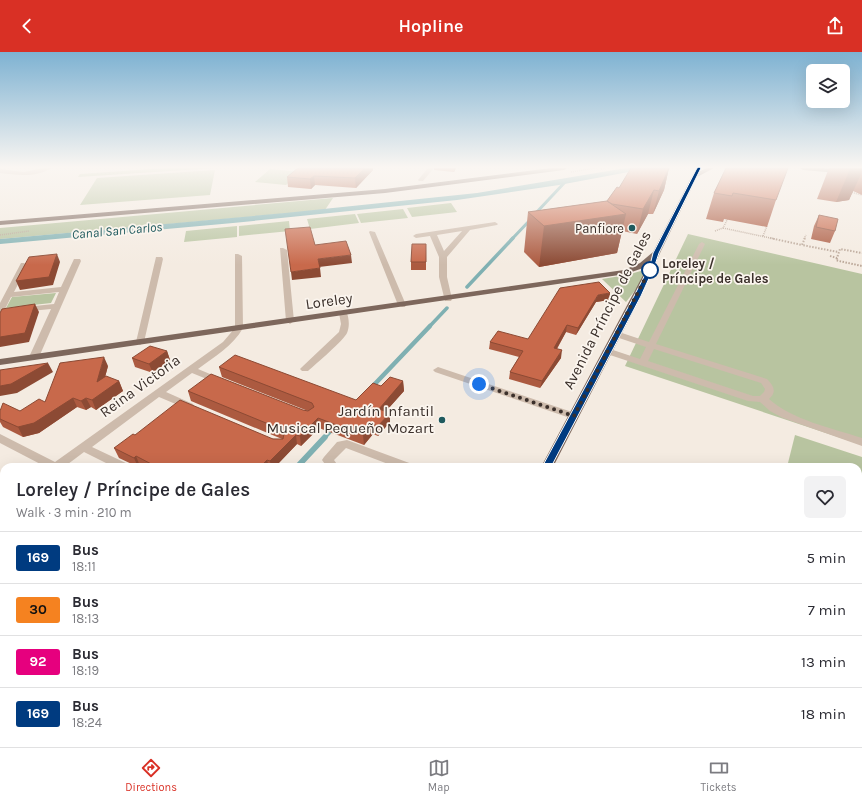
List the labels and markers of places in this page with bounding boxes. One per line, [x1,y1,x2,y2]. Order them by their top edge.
place label: Panfiore [575,221,624,236]
marker: Panfiore [627,223,637,233]
place label: Loreley / Príncipe de Gales [662,256,769,286]
marker: Loreley / Príncipe de Gales [641,261,659,279]
place label: Jardín Infantil Musical Pequeño Mozart [266,402,434,437]
marker: Jardín Infantil Musical Pequeño Mozart [437,415,447,425]

